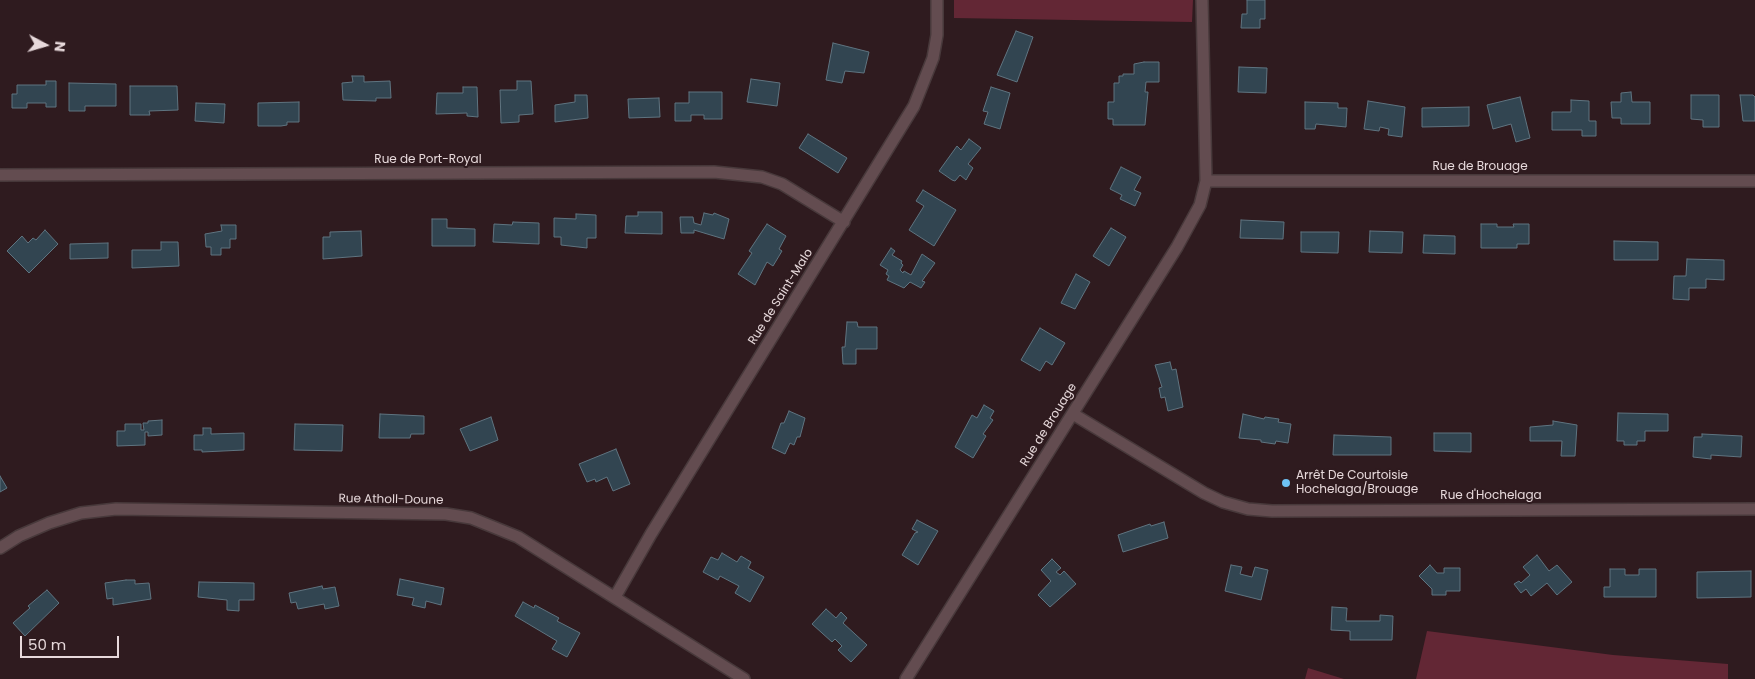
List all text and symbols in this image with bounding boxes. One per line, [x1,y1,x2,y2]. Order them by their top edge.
north arrow [20,20,70,70]
text: N [49,40,70,53]
street label: Rue de Port-Royal [374,153,482,167]
street label: Rue de Brouage [1432,160,1528,174]
street label: Rue de Saint-Malo [746,246,816,348]
street label: Rue de Brouage [1018,381,1080,469]
place label: Arrêt De Courtoisie Hochelaga/Brouage [1296,469,1418,497]
marker: Arrêt De Courtoisie Hochelaga/Brouage [1280,477,1292,489]
street label: Rue d'Hochelaga [1440,489,1542,503]
street label: Rue Atholl-Doune [338,492,444,508]
scale bar [22,626,121,658]
text: 50 m [28,634,66,655]

